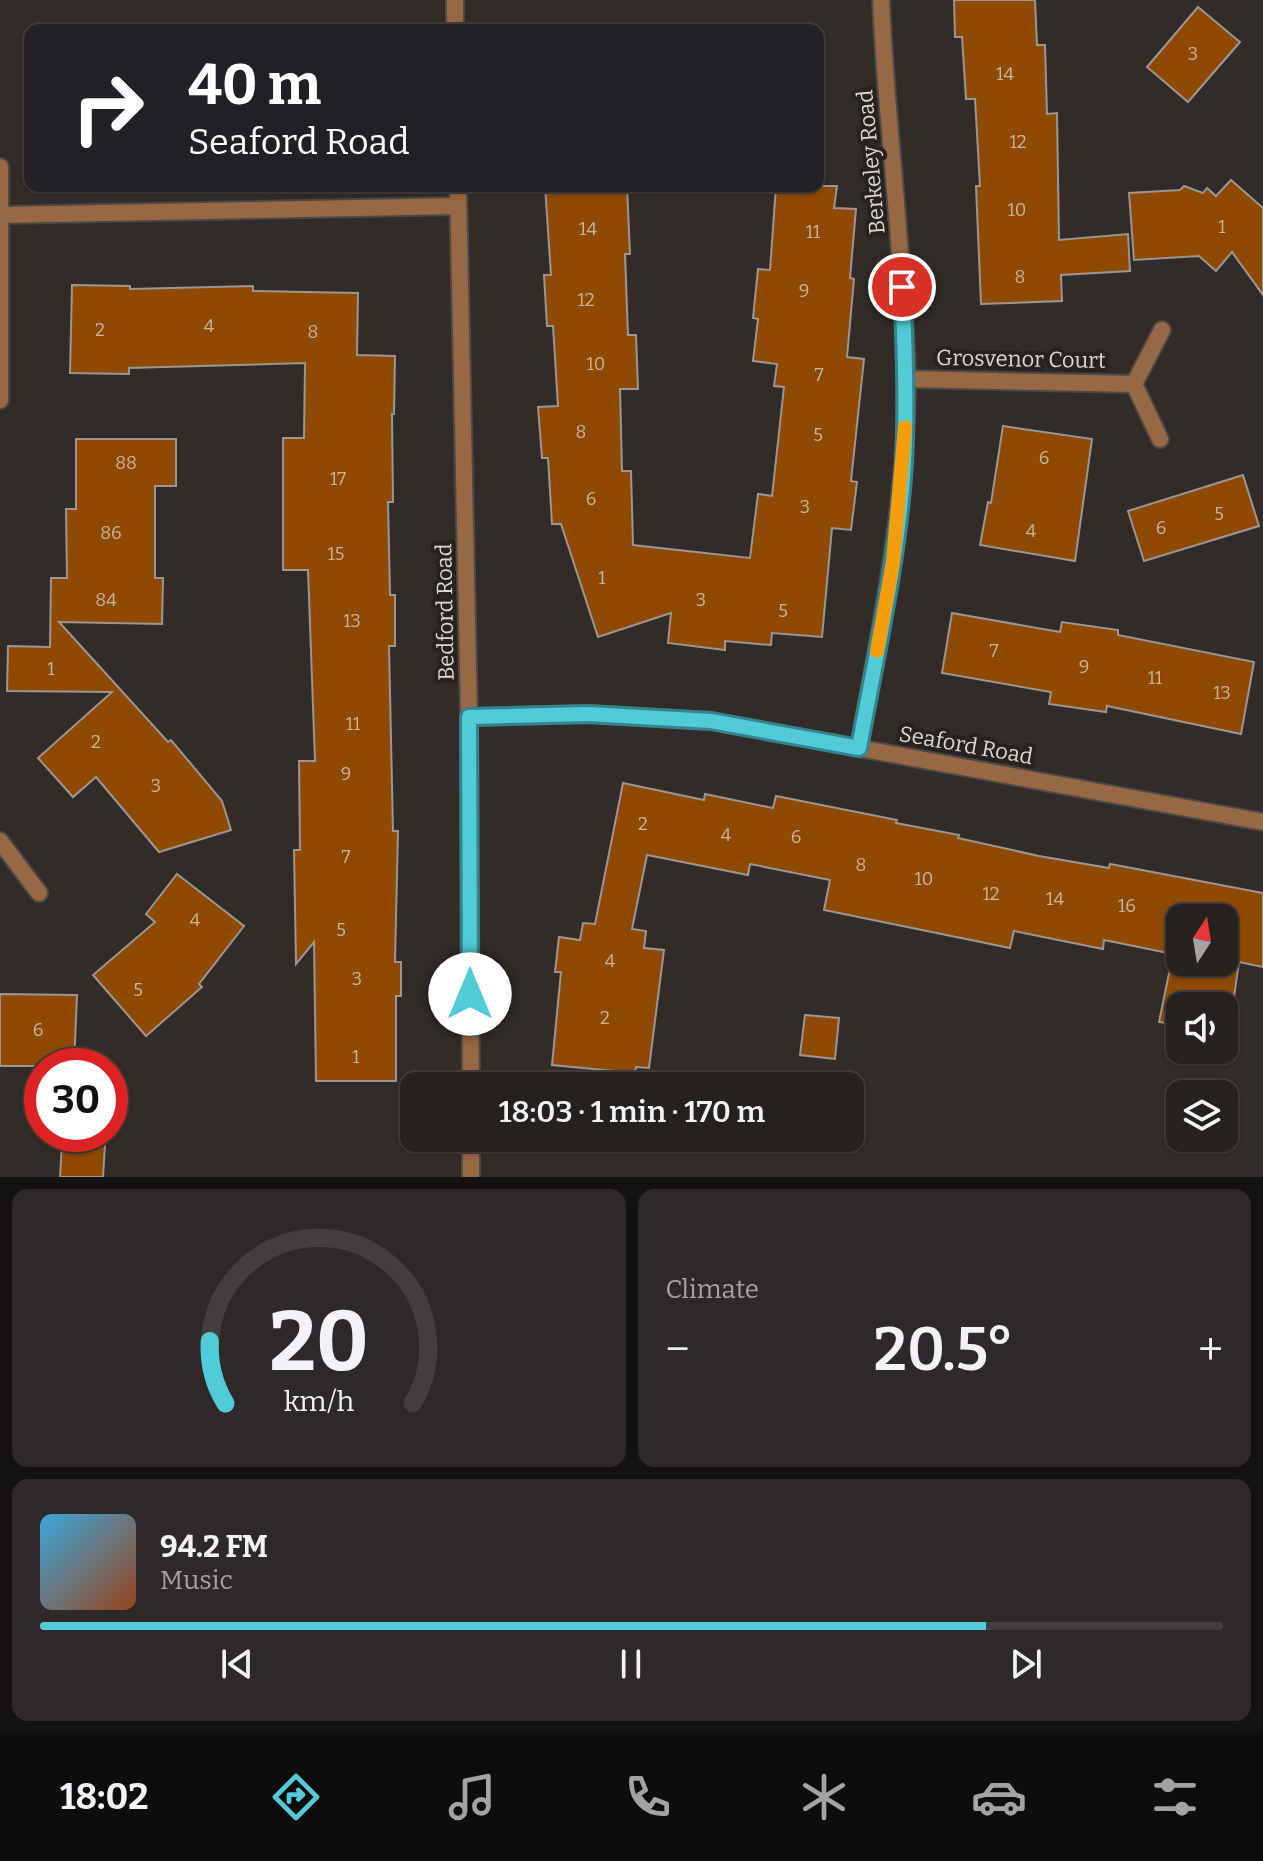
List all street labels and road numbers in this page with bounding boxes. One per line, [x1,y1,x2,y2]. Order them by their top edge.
street label: Berkeley Road [851,89,891,235]
street label: Grosvenor Court [936,344,1106,374]
street label: Bedford Road [430,543,460,681]
street label: Seaford Road [897,720,1035,770]

